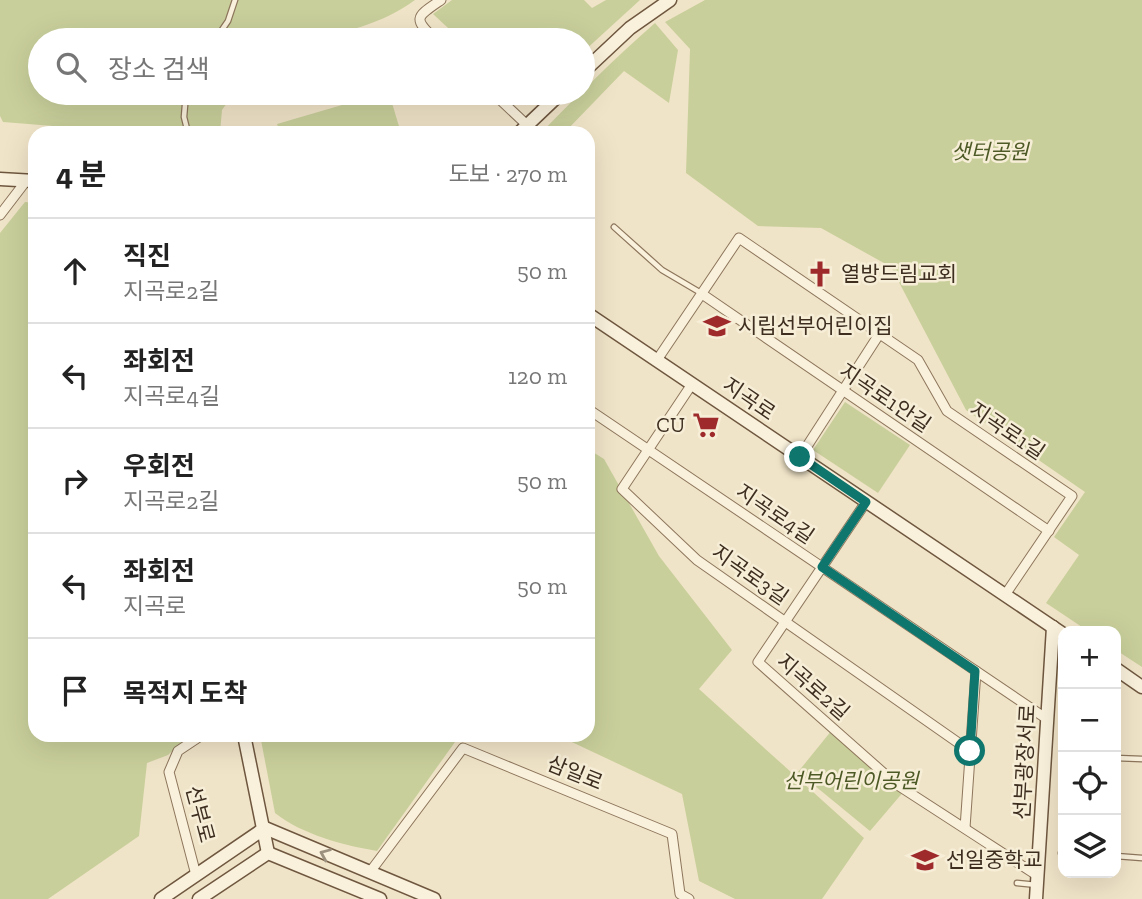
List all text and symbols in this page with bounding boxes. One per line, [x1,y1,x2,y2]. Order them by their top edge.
search box [28,28,595,105]
icon: search [52,48,90,86]
text: 장소 검색 [108,53,210,85]
park label: 샛터공원 [951,139,1030,164]
text: 4 분 [56,157,106,193]
text: 도보 · 270 m [448,160,567,188]
text: 직진 [123,240,171,272]
icon: ahead [56,252,94,290]
text: 50 m [517,257,567,285]
church icon: 열방드림교회 [805,259,835,289]
place label: 열방드림교회 [841,261,957,286]
text: 지곡로2길 [123,277,220,305]
school or university icon: 시립선부어린이집 [702,311,732,341]
place label: 시립선부어린이집 [738,313,893,338]
text: 좌회전 [123,345,195,377]
icon: left [56,357,94,395]
street label: 지곡로1안길 [835,358,936,437]
text: 120 m [508,362,567,390]
street label: 지곡로 [718,372,780,425]
text: 지곡로4길 [123,382,220,410]
street label: 지곡로1길 [965,396,1050,465]
supermarket icon: CU [691,410,721,440]
place label: CU [656,412,685,437]
route end [784,441,815,472]
text: 우회전 [123,450,195,482]
icon: right [56,462,94,500]
text: 50 m [517,467,567,495]
street label: 지곡로4길 [732,478,819,549]
text: 지곡로2길 [123,487,220,515]
street label: 지곡로3길 [707,539,793,610]
text: 좌회전 [123,555,195,587]
icon: left [56,567,94,605]
text: 50 m [517,572,567,600]
text: 지곡로 [123,592,186,620]
map controls [1058,626,1121,878]
button: + [1058,626,1121,689]
street label: 지곡로2길 [772,648,855,725]
icon: arrive [56,672,94,710]
text: 목적지 도착 [123,677,247,709]
button: − [1058,689,1121,752]
street label: 선부광장서로 [1009,703,1040,821]
route start [954,735,985,766]
street label: 삼일로 [544,750,607,795]
button: locate [1058,752,1121,815]
park label: 선부어린이공원 [783,768,920,793]
street label: 선부로 [181,783,220,845]
button: layers [1058,815,1121,878]
school or university icon: 선일중학교 [910,845,940,875]
place label: 선일중학교 [946,847,1043,872]
one-way arrow [320,848,332,862]

